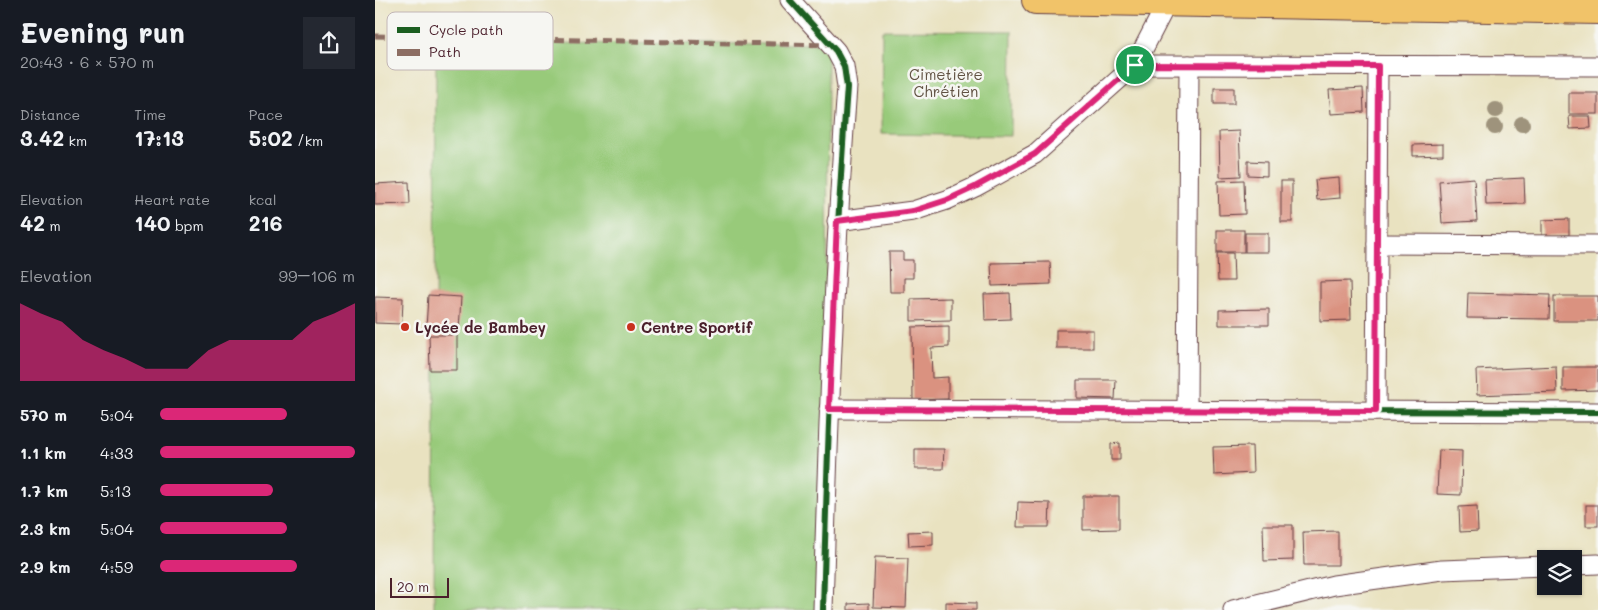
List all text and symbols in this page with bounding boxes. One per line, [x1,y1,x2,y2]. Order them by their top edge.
legend [387,12,553,70]
text: Evening run [20,14,185,50]
button: share [303,17,355,69]
text: Cycle path [429,20,503,39]
text: Path [429,42,460,61]
pin [1114,44,1156,86]
text: 20:43 · 6 × 570 m [20,51,154,72]
icon: arrive [1121,51,1149,79]
park label: Cimetière Chrétien [909,64,983,101]
text: Distance [20,105,80,124]
text: Time [134,105,166,124]
text: Pace [249,105,283,124]
text: 3.42 [20,124,64,151]
text: 17:13 [134,124,184,151]
text: 5:02 [249,124,293,151]
text: km [64,131,87,150]
text: /km [293,131,323,150]
text: Elevation [20,190,83,209]
text: Heart rate [134,190,210,209]
text: kcal [249,190,277,209]
text: 42 [20,209,45,236]
text: 140 [134,209,170,236]
text: 216 [249,209,282,236]
text: m [45,216,61,235]
text: bpm [170,216,204,235]
text: Elevation [20,265,92,286]
text: 99–106 m [278,265,355,286]
place label: Lycée de Bambey [415,317,546,337]
place label: Centre Sportif [641,317,753,337]
marker: Lycée de Bambey [399,321,411,333]
marker: Centre Sportif [625,321,637,333]
text: 570 m [20,404,67,425]
text: 5:04 [100,404,134,425]
text: 1.1 km [20,442,66,463]
text: 4:33 [100,442,133,463]
text: 1.7 km [20,480,68,501]
text: 5:13 [100,480,131,501]
text: 2.3 km [20,518,71,539]
text: 5:04 [100,518,134,539]
map controls [1537,550,1582,595]
button: layers [1537,550,1582,595]
text: 2.9 km [20,556,71,577]
text: 4:59 [100,556,133,577]
scale bar [390,575,449,598]
text: 20 m [397,577,429,596]

